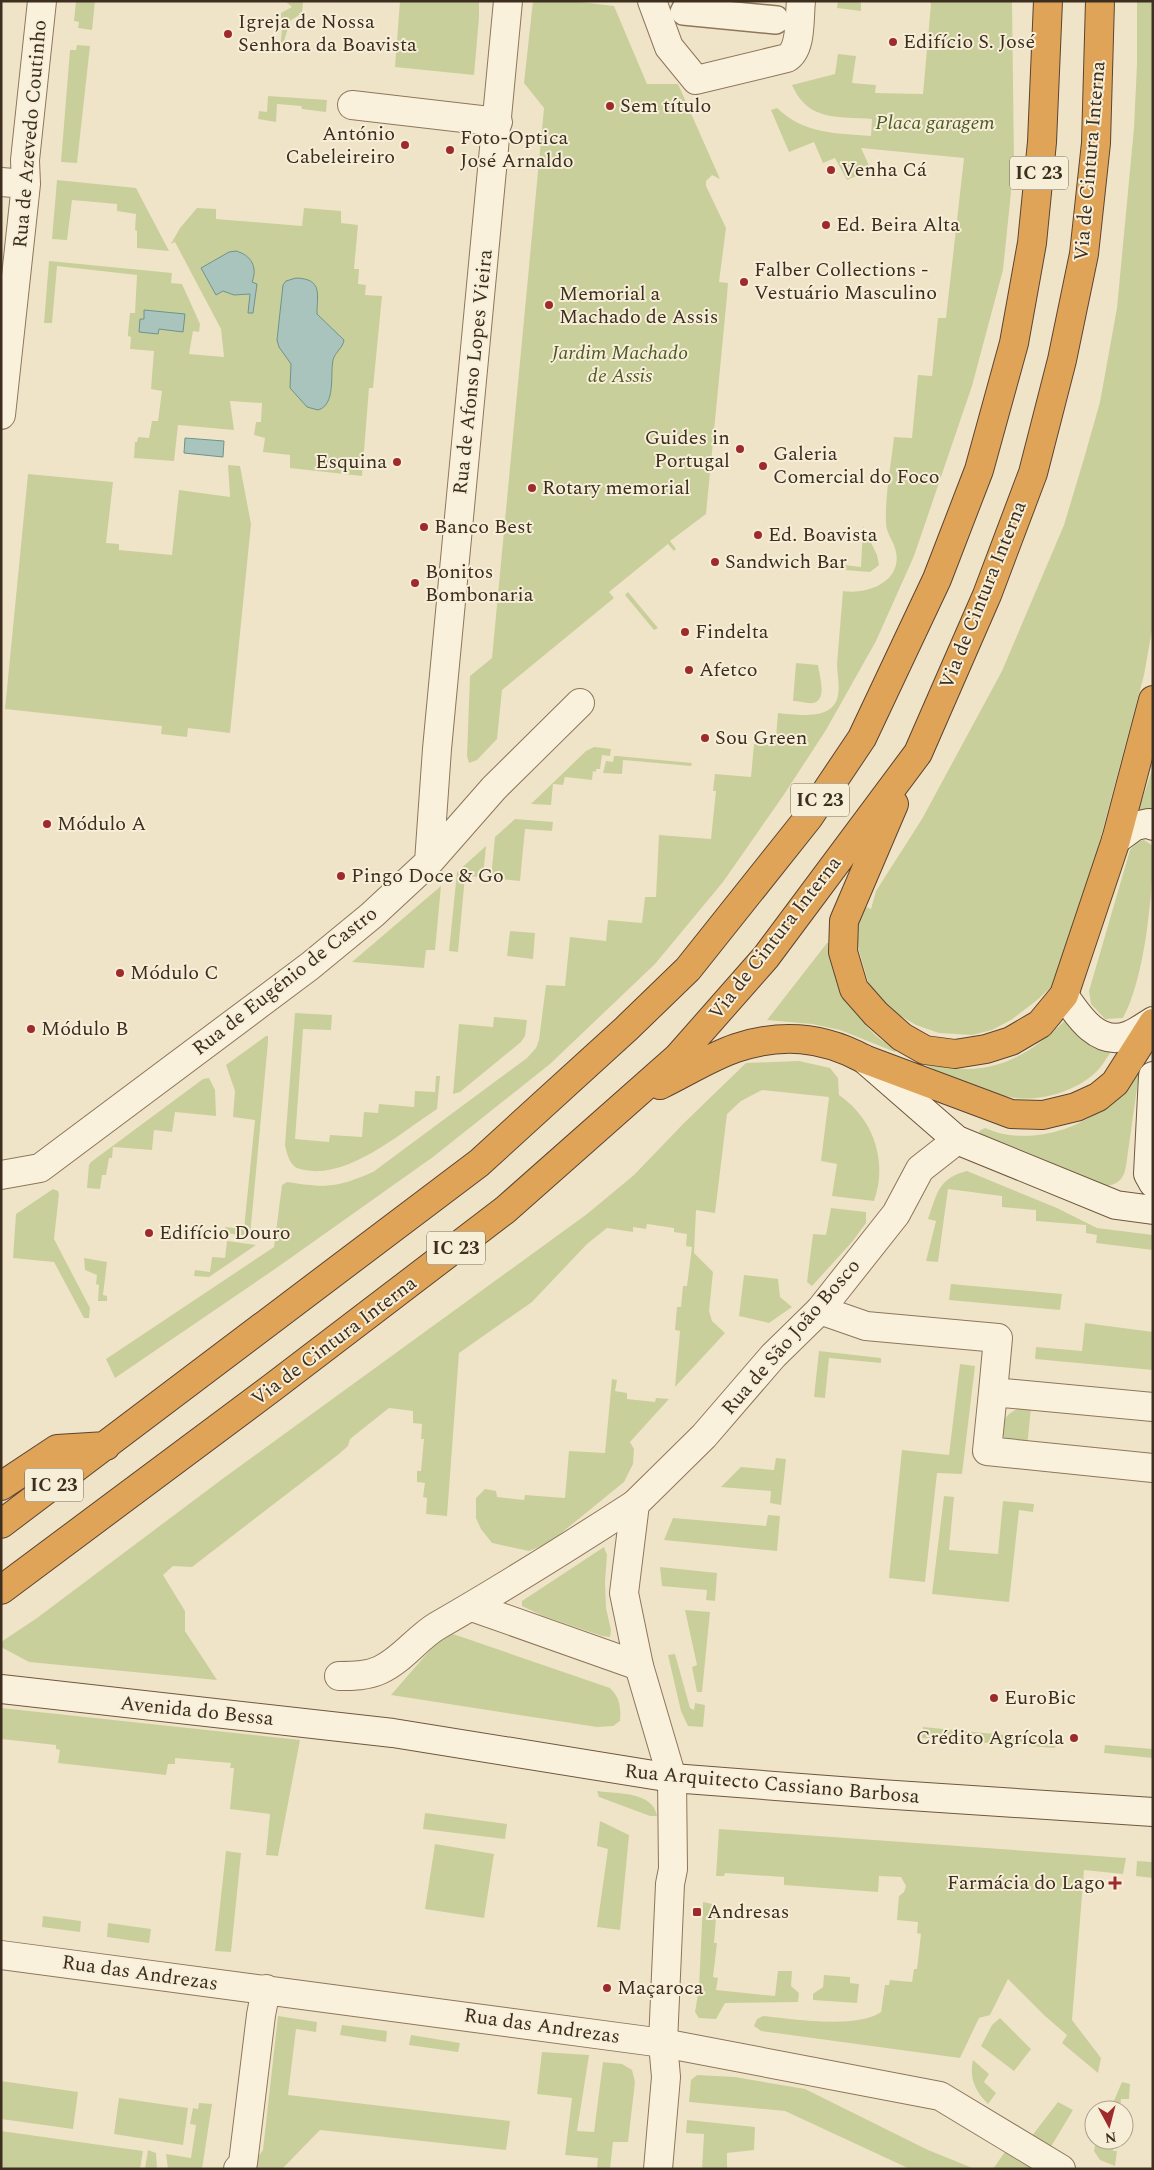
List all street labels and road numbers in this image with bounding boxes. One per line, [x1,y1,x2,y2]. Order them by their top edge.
street label: Rua de Azevedo Coutinho [5,19,55,249]
street label: Via de Cintura Interna [1066,59,1114,262]
road number: IC 23 [1010,156,1068,190]
street label: Rua de Afonso Lopes Vieira [445,248,501,496]
street label: Via de Cintura Interna [931,496,1035,694]
road number: IC 23 [791,784,849,816]
street label: Via de Cintura Interna [701,849,849,1026]
street label: Rua de Eugénio de Castro [186,899,384,1063]
road number: IC 23 [427,1232,485,1264]
street label: Rua de São João Bosco [714,1252,868,1422]
street label: Via de Cintura Interna [245,1268,423,1413]
road number: IC 23 [25,1468,83,1502]
street label: Avenida do Bessa [119,1688,275,1734]
street label: Rua Arquitecto Cassiano Barbosa [623,1756,921,1812]
street label: Rua das Andrezas [60,1947,220,1999]
street label: Rua das Andrezas [462,2000,622,2052]

